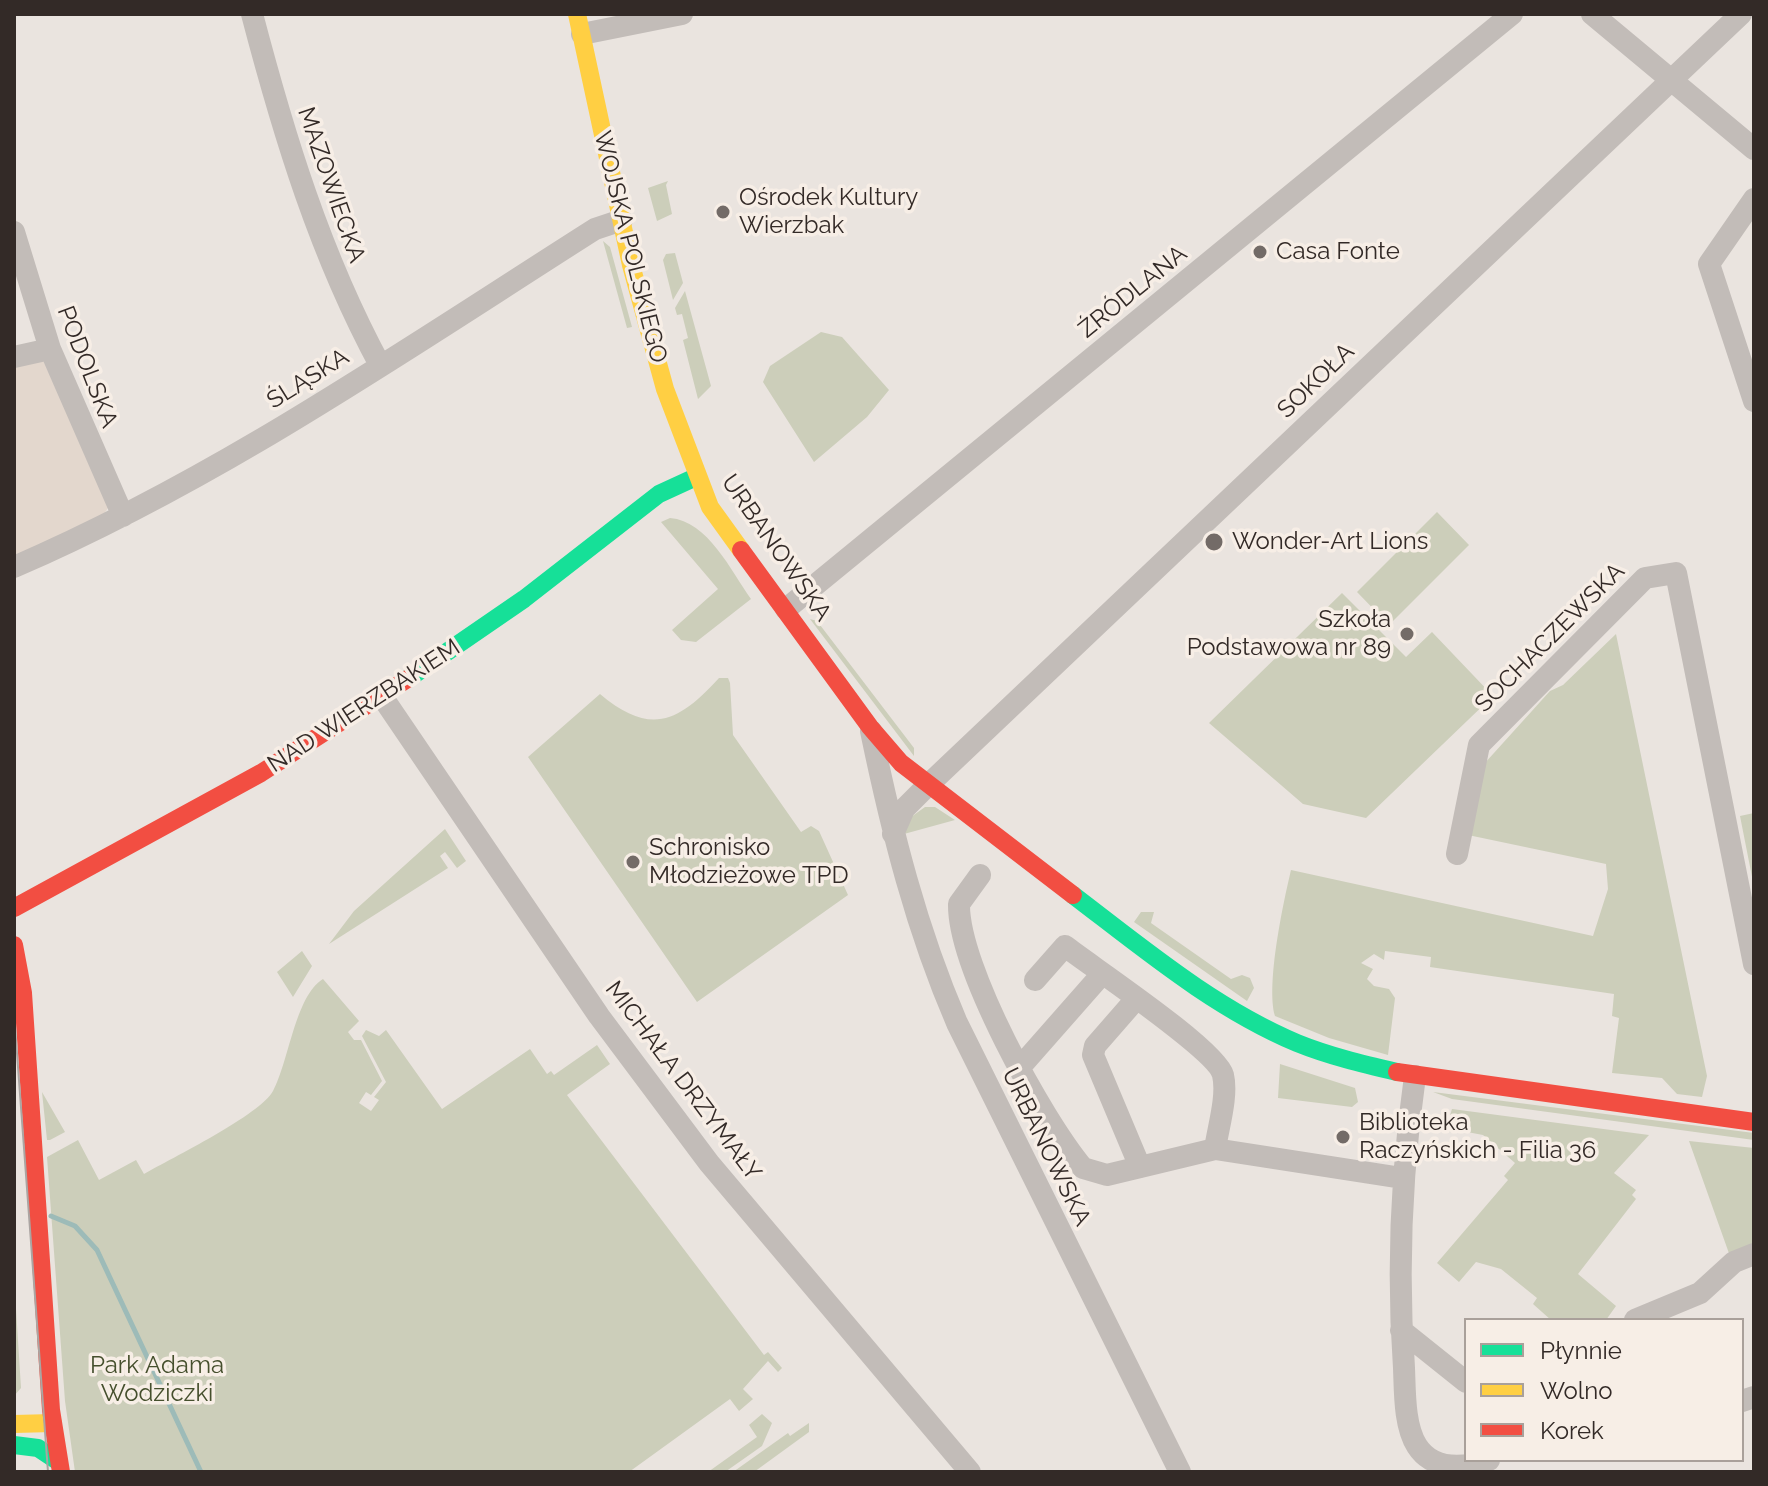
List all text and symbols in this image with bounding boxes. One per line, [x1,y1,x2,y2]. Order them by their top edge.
street label: MAZOWIECKA [291,103,371,267]
street label: WOJSKA POLSKIEGO [587,128,673,366]
place label: Ośrodek Kultury Wierzbak [739,184,918,240]
marker: Ośrodek Kultury Wierzbak [714,203,732,221]
place label: Casa Fonte [1276,238,1400,266]
street label: ŹRÓDLANA [1073,240,1193,344]
marker: Casa Fonte [1251,243,1269,261]
street label: PODOLSKA [51,302,123,432]
street label: SOKOŁA [1272,338,1360,424]
street label: ŚLĄSKA [262,343,354,415]
street label: URBANOWSKA [715,469,837,627]
place label: Wonder-Art Lions [1232,528,1428,556]
marker: Wonder-Art Lions [1203,531,1225,553]
street label: SOCHACZEWSKA [1469,557,1631,719]
place label: Szkoła Podstawowa nr 89 [1187,606,1391,662]
marker: Szkoła Podstawowa nr 89 [1398,625,1416,643]
street label: NAD WIERZBAKIEM [262,633,466,779]
place label: Schronisko Młodzieżowe TPD [649,834,849,890]
marker: Schronisko Młodzieżowe TPD [624,853,642,871]
street label: MICHAŁA DRZYMAŁY [599,976,767,1186]
street label: URBANOWSKA [995,1063,1097,1231]
place label: Biblioteka Raczyńskich - Filia 36 [1359,1109,1596,1165]
marker: Biblioteka Raczyńskich - Filia 36 [1334,1128,1352,1146]
legend [1464,1318,1744,1462]
text: Płynnie [1540,1336,1622,1365]
park label: Park Adama Wodziczki [90,1352,224,1408]
text: Wolno [1540,1376,1613,1405]
text: Korek [1540,1416,1604,1445]

